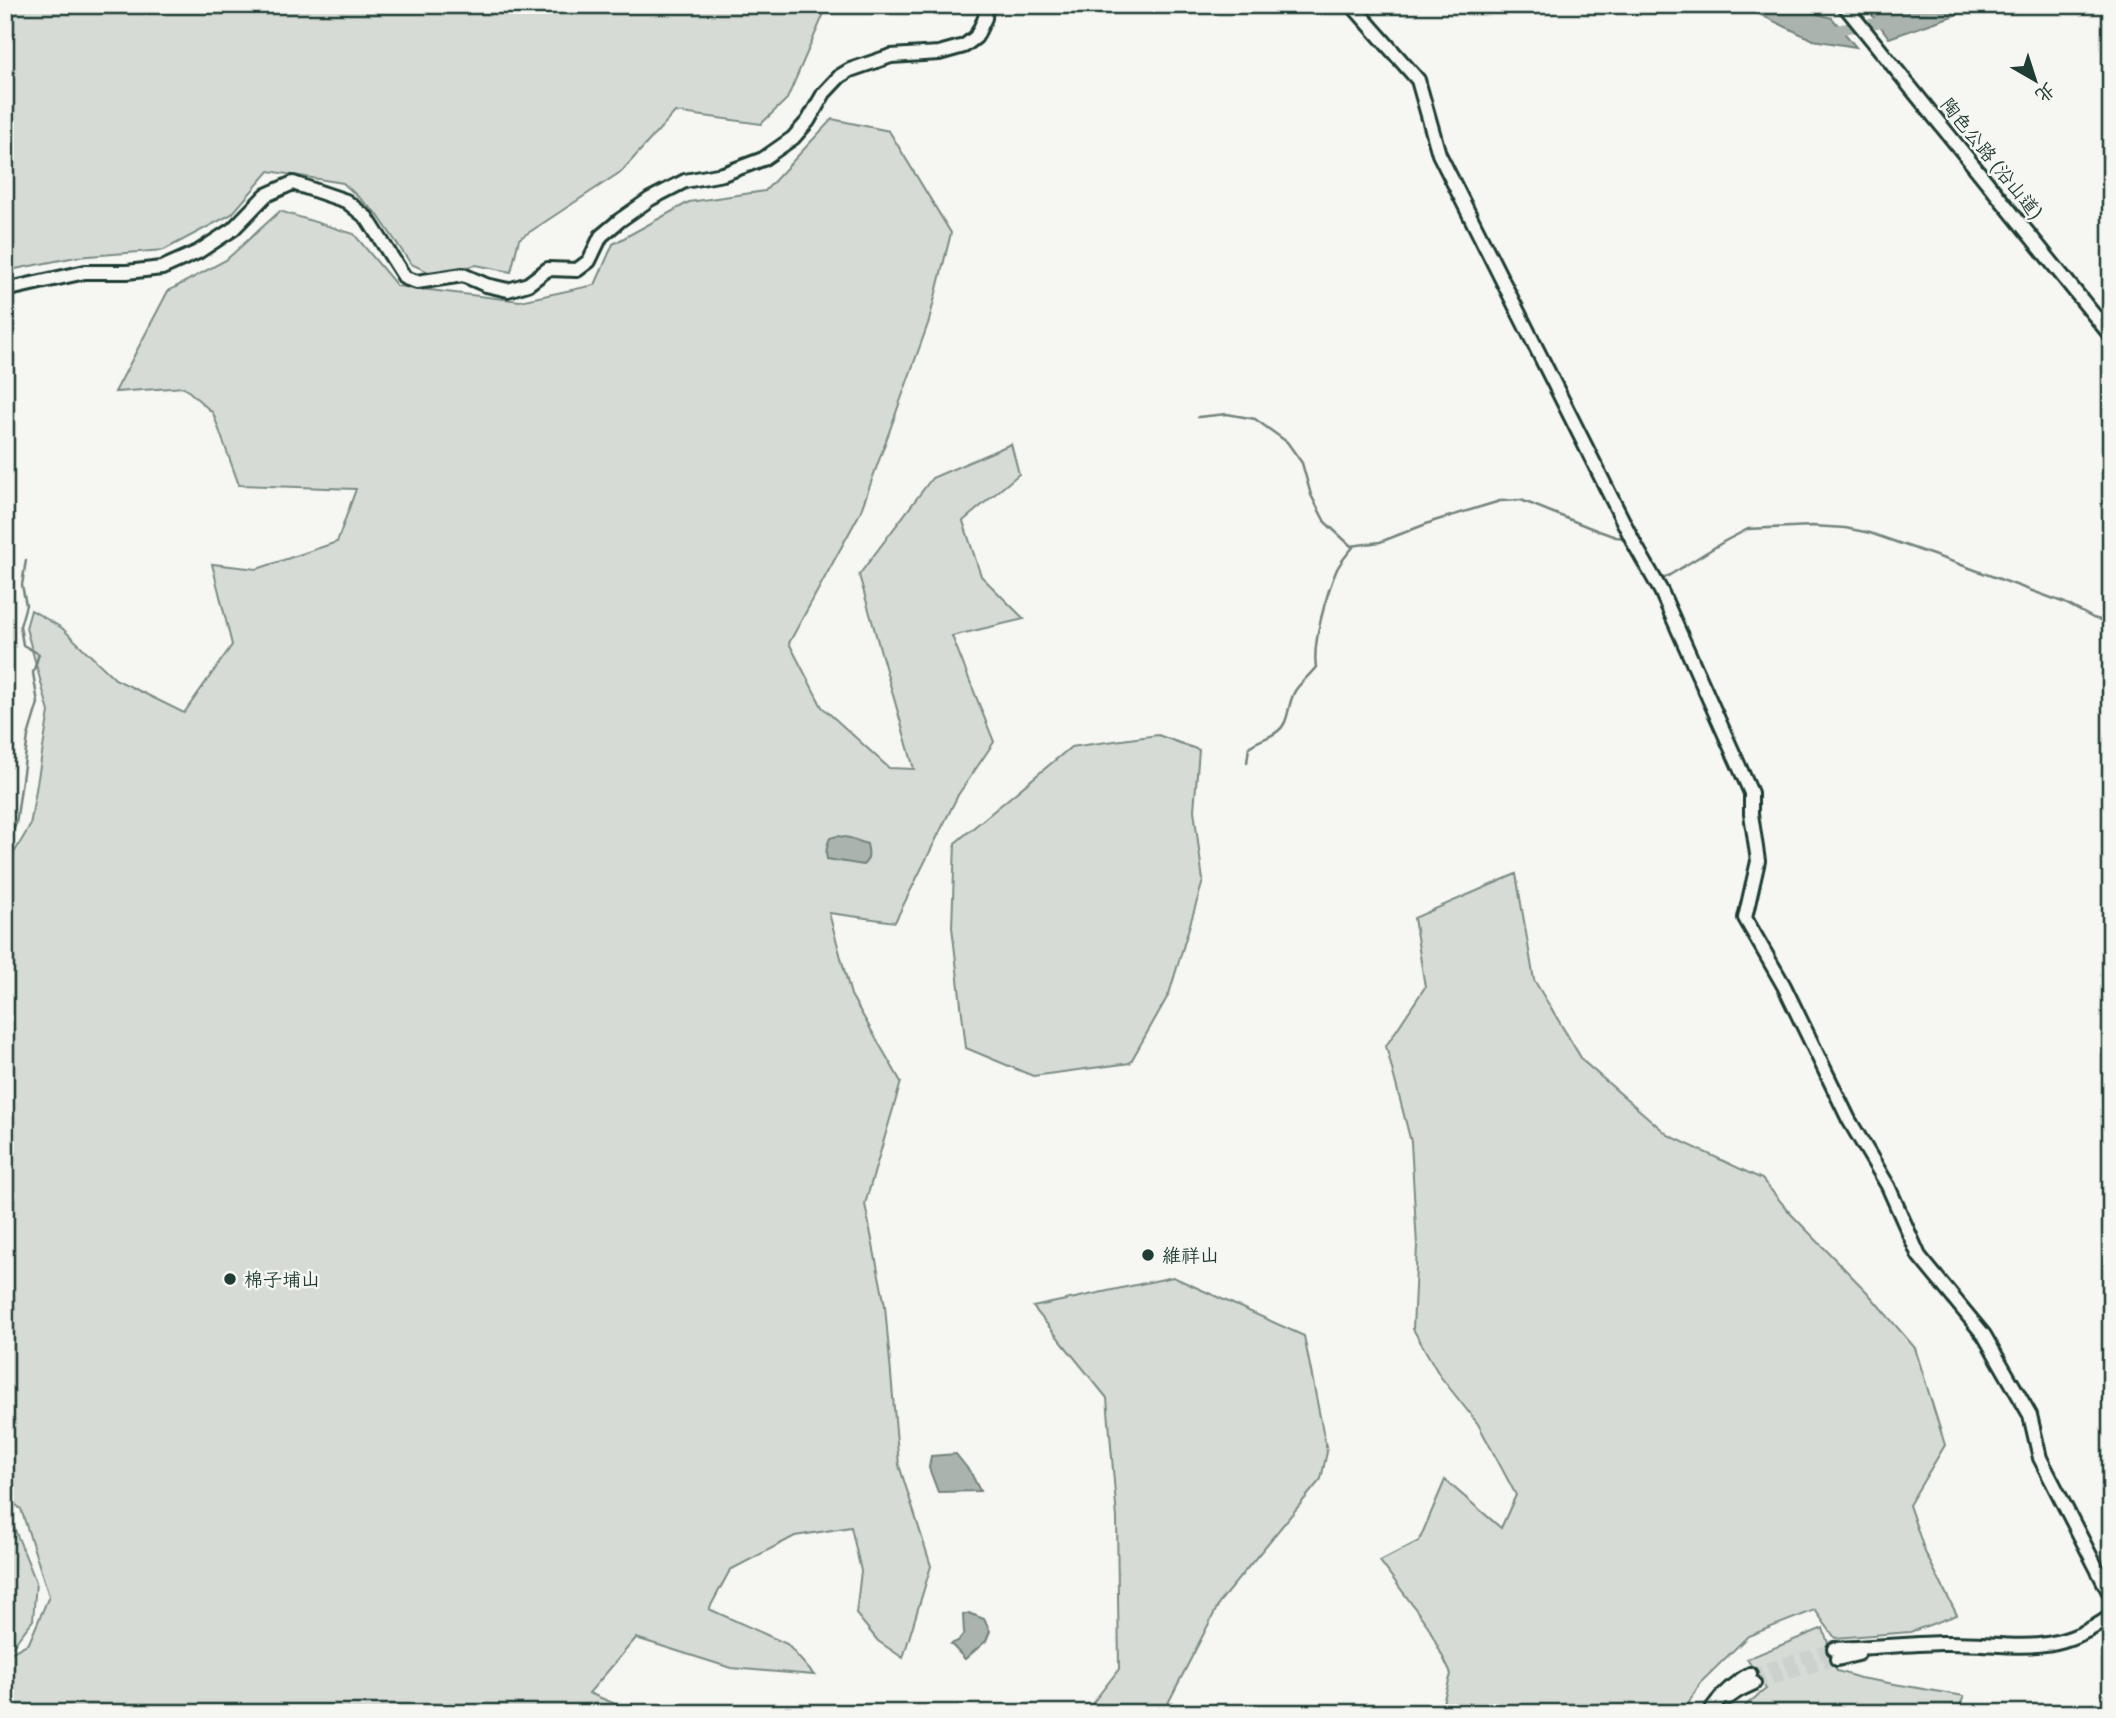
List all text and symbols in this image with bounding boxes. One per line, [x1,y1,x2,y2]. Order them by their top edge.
north arrow [2000,46,2070,116]
text: 北 [2031,78,2061,109]
street label: 陶色公路 (沿山道) [1936,93,2048,223]
place label: 維祥山 [1162,1243,1219,1267]
marker: 維祥山 [1140,1247,1156,1263]
place label: 棉子埔山 [244,1267,320,1291]
marker: 棉子埔山 [222,1271,238,1287]

